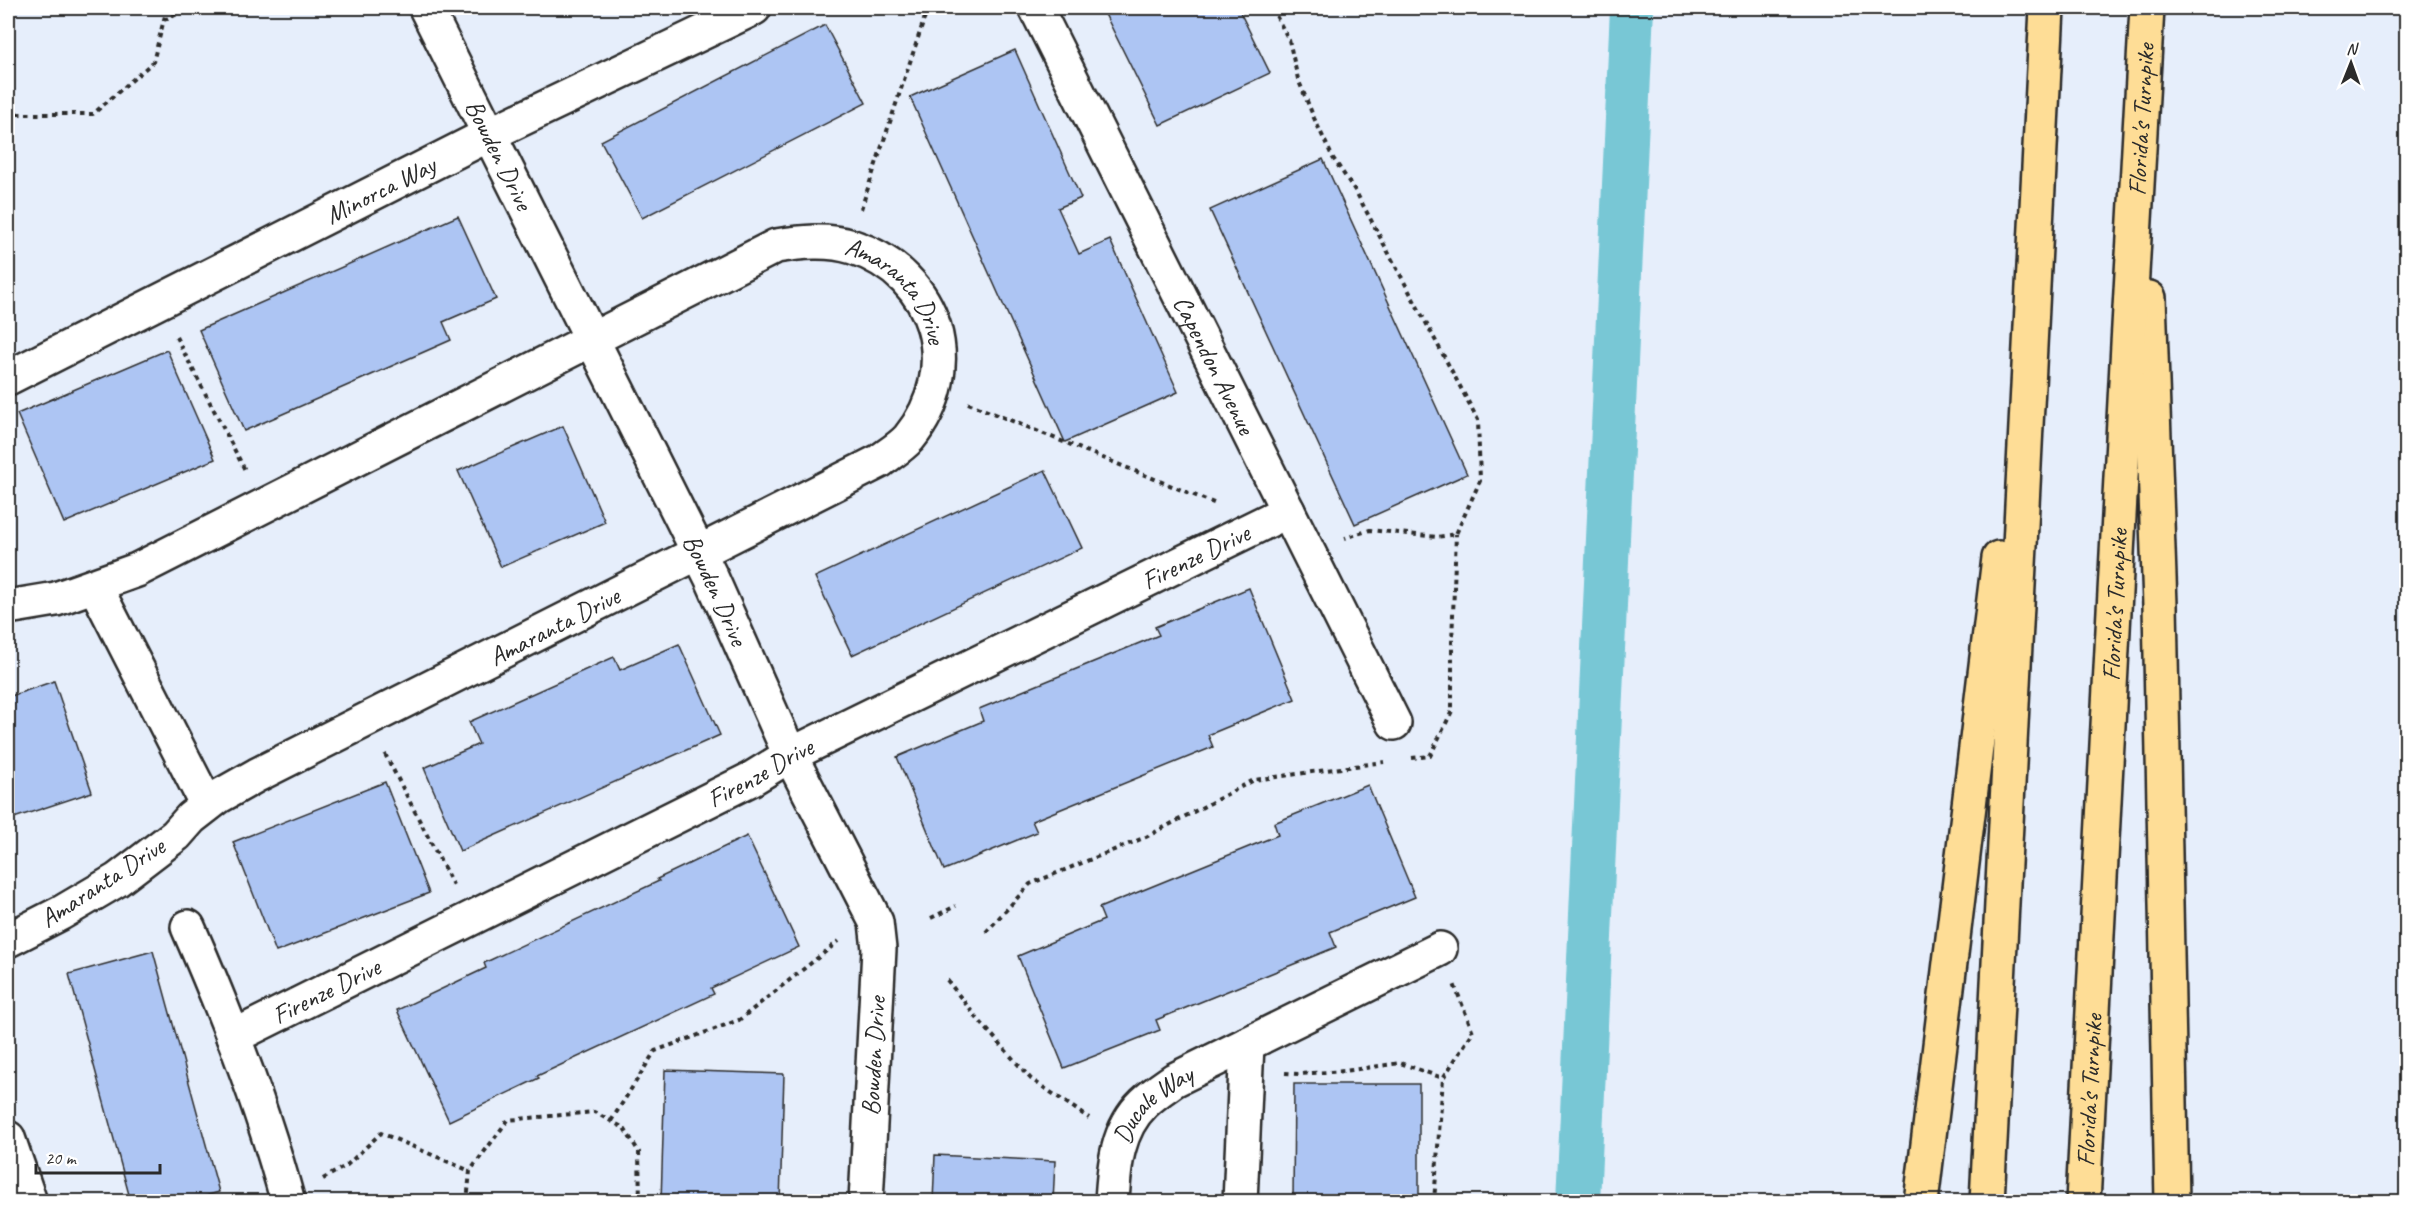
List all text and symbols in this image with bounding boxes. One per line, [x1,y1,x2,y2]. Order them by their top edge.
north arrow [2321,33,2381,93]
text: N [2346,39,2359,59]
street label: Florida's Turnpike [2120,41,2162,196]
street label: Bowden Drive [458,94,542,218]
street label: Minorca Way [320,147,443,232]
street label: Amaranta Drive [841,230,953,348]
street label: Capendon Avenue [1166,290,1263,441]
street label: Firenze Drive [1136,516,1256,597]
street label: Florida's Turnpike [2094,526,2135,682]
street label: Bowden Drive [675,529,756,653]
street label: Amaranta Drive [483,579,627,673]
street label: Firenze Drive [702,730,820,815]
street label: Amaranta Drive [34,829,172,935]
street label: Firenze Drive [267,950,387,1032]
street label: Bowden Drive [854,993,893,1116]
street label: Florida's Turnpike [2069,1012,2110,1167]
street label: Ducale Way [1105,1056,1200,1148]
scale bar [36,1137,160,1175]
text: 20 m [45,1147,78,1169]

